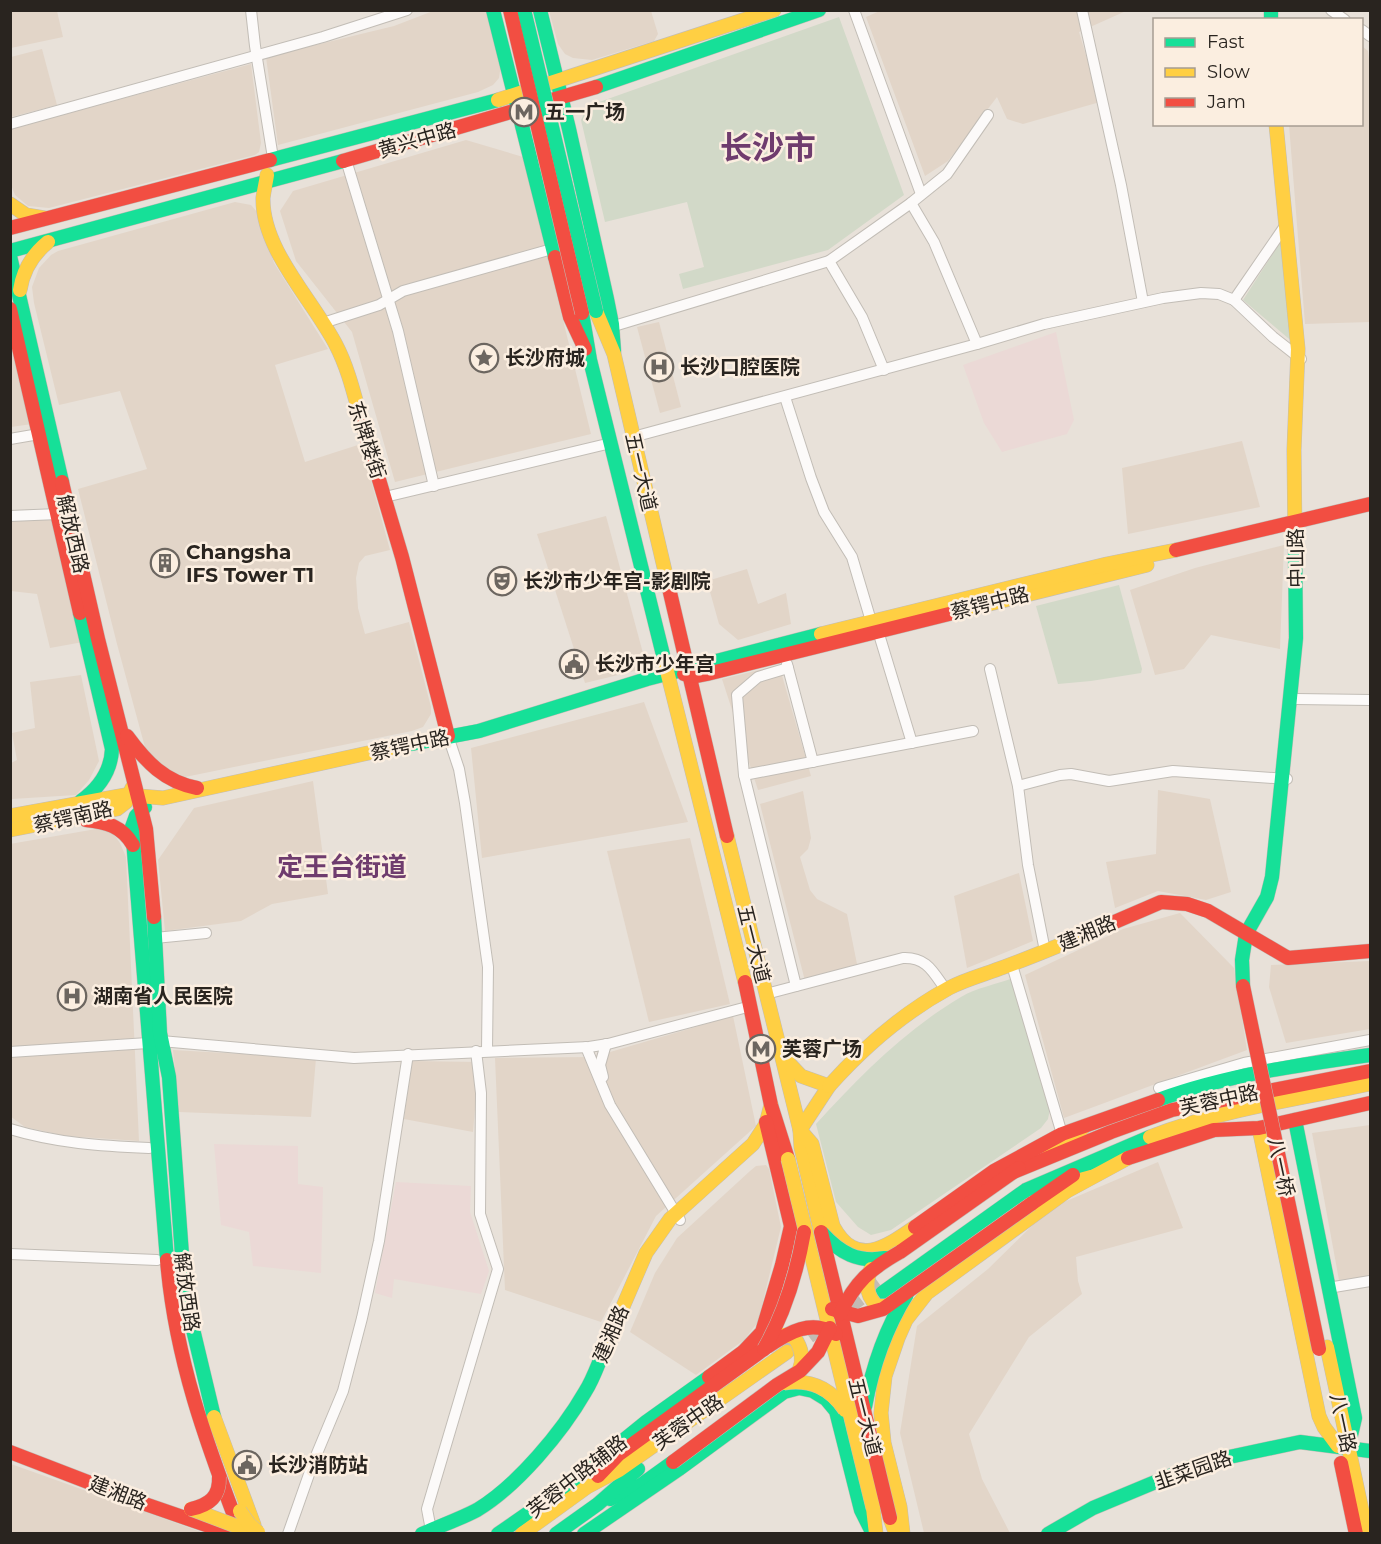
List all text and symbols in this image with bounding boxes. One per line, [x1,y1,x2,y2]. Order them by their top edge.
legend [1153,18,1363,126]
text: Fast [1207,31,1245,53]
text: Slow [1207,61,1250,83]
text: Jam [1206,91,1246,113]
metro station icon: 五一广场 [508,96,540,128]
place label: 五一广场 [545,100,625,124]
street label: 黄兴中路 [375,117,459,163]
district label: 长沙市 [720,128,816,167]
place icon: 长沙府城 [468,342,500,374]
place label: 长沙府城 [505,346,585,370]
hospital icon: 长沙口腔医院 [643,351,675,383]
place label: 长沙口腔医院 [680,355,800,379]
street label: 东牌楼街 [343,398,391,482]
street label: 五一大道 [620,430,662,514]
street label: 解放西路 [52,492,94,576]
street label: 中山路 [1283,528,1309,588]
place label: Changsha IFS Tower T1 [186,540,314,587]
building icon: Changsha IFS Tower T1 [149,547,181,579]
theatre icon: 长沙市少年宫-影剧院 [486,565,518,597]
place label: 长沙市少年宫-影剧院 [523,569,711,593]
street label: 蔡锷中路 [948,582,1032,624]
public building icon: 长沙市少年宫 [558,648,590,680]
place label: 长沙市少年宫 [595,652,715,676]
street label: 蔡锷中路 [368,725,452,765]
street label: 蔡锷南路 [31,796,115,838]
district label: 定王台街道 [277,851,407,883]
street label: 五一大道 [733,902,775,986]
street label: 建湘路 [1055,910,1119,956]
hospital icon: 湖南省人民医院 [56,980,88,1012]
place label: 湖南省人民医院 [93,984,233,1008]
metro station icon: 芙蓉广场 [745,1033,777,1065]
place label: 芙蓉广场 [782,1037,862,1061]
street label: 芙蓉中路 [1177,1080,1261,1120]
street label: 八一桥 [1263,1135,1299,1199]
street label: 解放西路 [170,1251,204,1333]
street label: 建湘路 [588,1302,634,1366]
street label: 五一大道 [844,1375,886,1459]
street label: 芙蓉中路 [648,1389,728,1455]
street label: 八一路 [1325,1391,1361,1455]
street label: 芙蓉中路辅路 [522,1430,632,1522]
street label: 韭菜园路 [1151,1446,1235,1494]
public building icon: 长沙消防站 [231,1449,263,1481]
place label: 长沙消防站 [268,1453,368,1477]
street label: 建湘路 [86,1471,150,1515]

